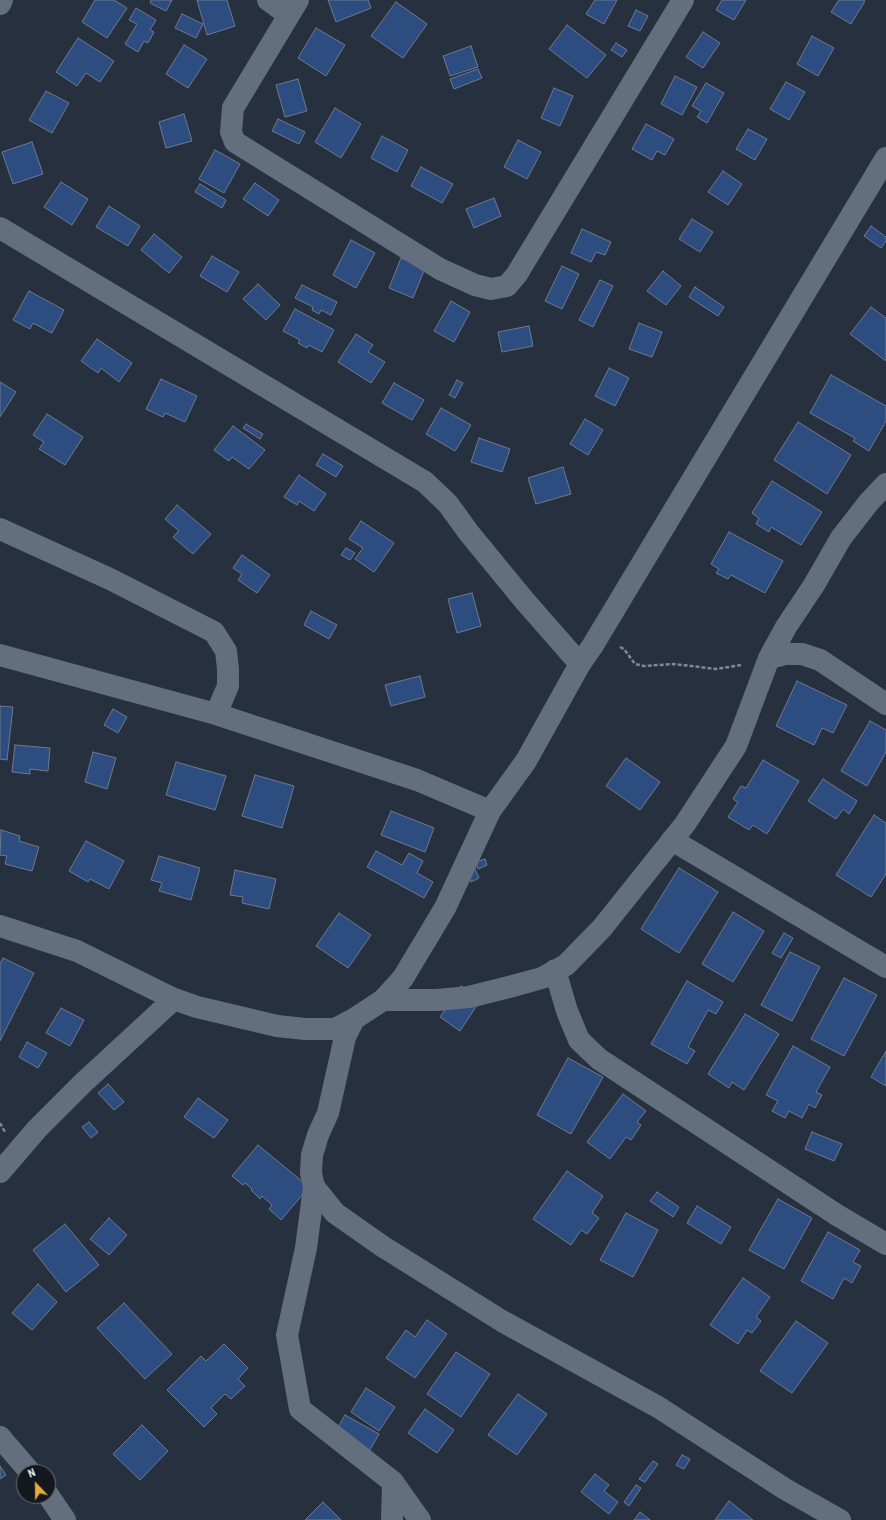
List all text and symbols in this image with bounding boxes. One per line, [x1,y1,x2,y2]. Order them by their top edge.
north arrow [16,1464,56,1504]
text: N [26,1466,37,1481]

